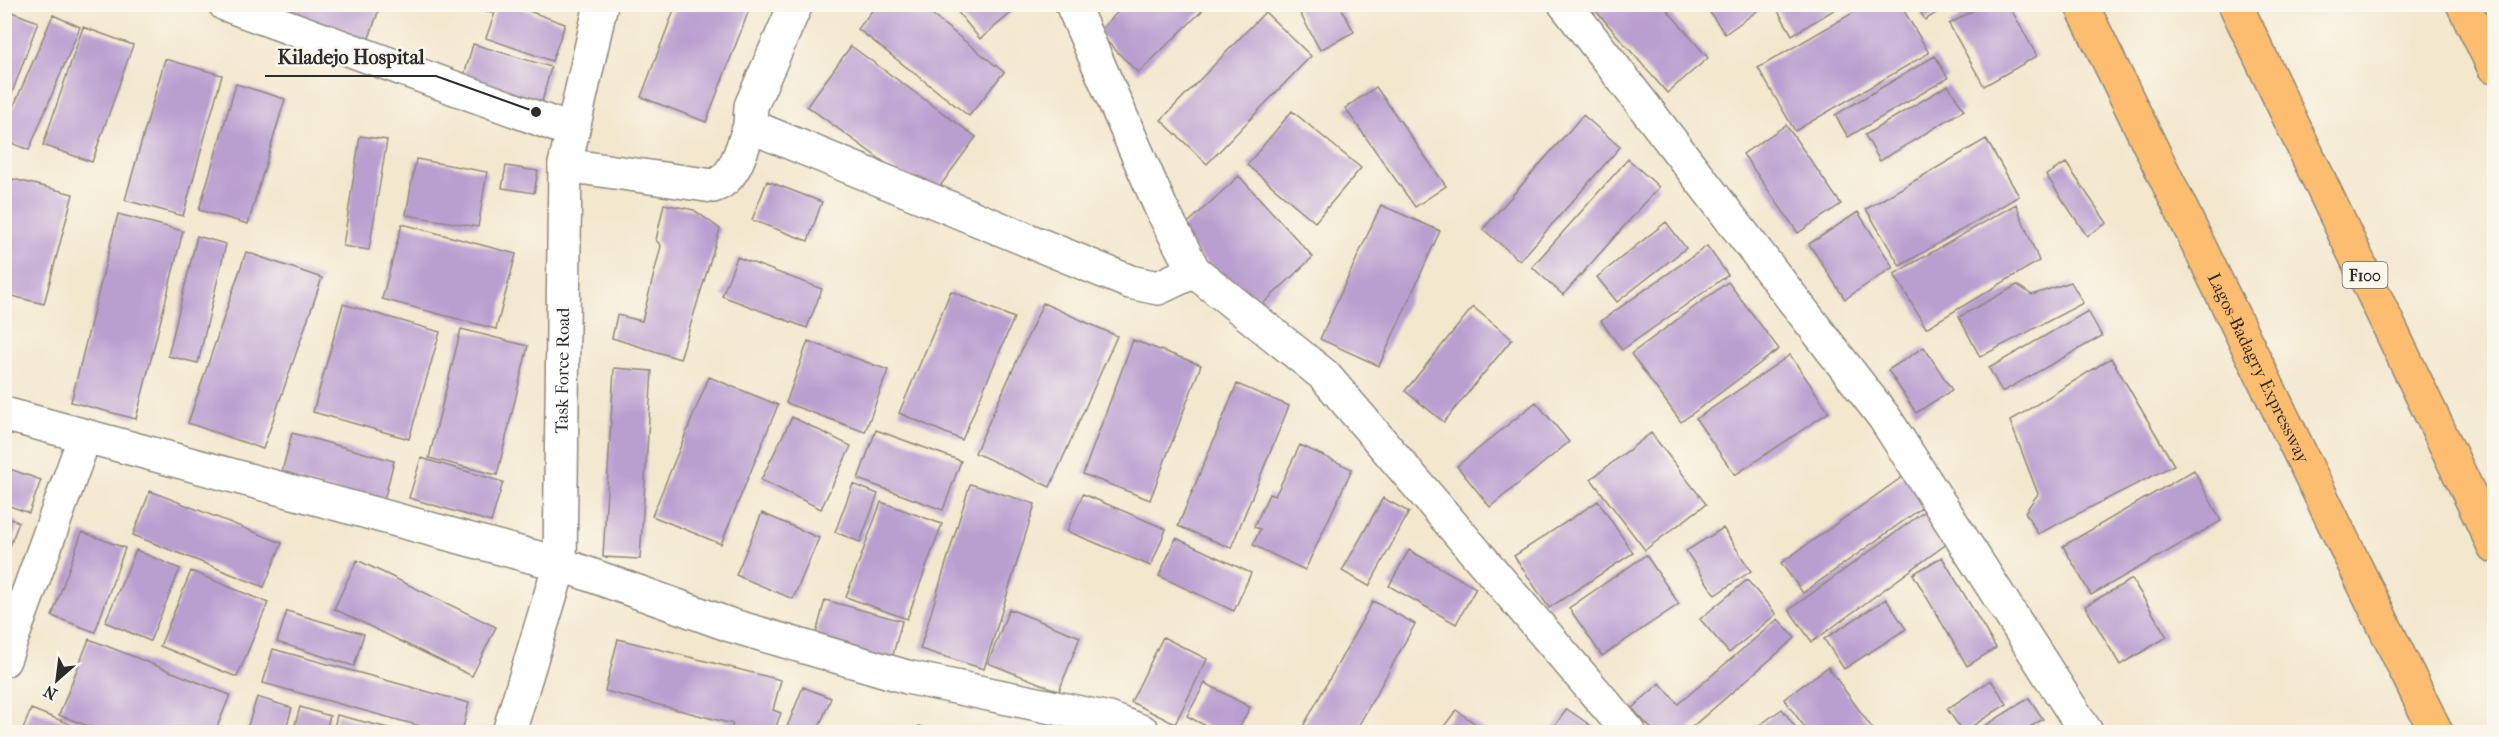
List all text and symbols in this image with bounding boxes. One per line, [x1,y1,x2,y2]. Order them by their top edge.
callout: Kiladejo Hospital [265,38,436,76]
text: Kiladejo Hospital [277,46,425,69]
road number: F100 [2342,262,2388,288]
street label: Lagos-Badagry Expressway [2203,270,2314,468]
street label: Task Force Road [552,307,574,434]
north arrow [27,650,87,710]
text: N [40,681,60,704]

